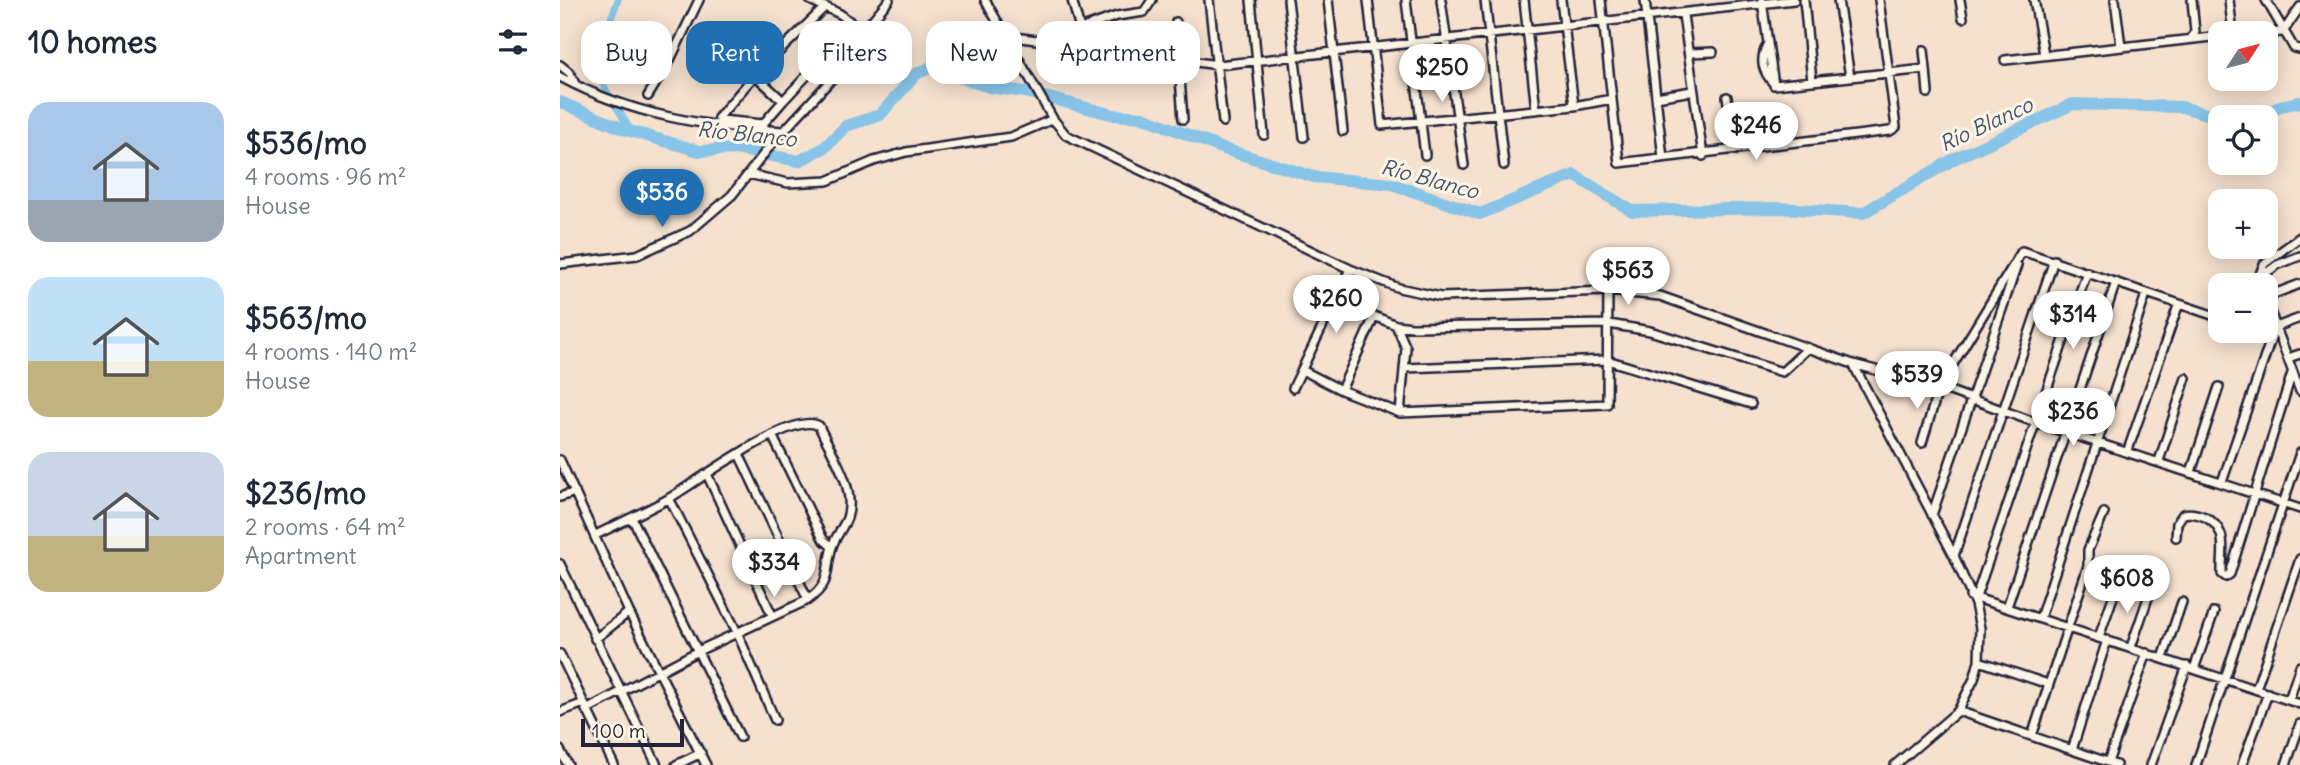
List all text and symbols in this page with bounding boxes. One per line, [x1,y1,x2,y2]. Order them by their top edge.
chip: Buy [581,21,672,84]
chip: Rent [686,21,784,84]
chip: Filters [798,21,912,84]
chip: New [926,21,1022,84]
chip: Apartment [1036,21,1200,84]
north arrow [2208,21,2278,91]
map controls [2208,21,2278,343]
text: 10 homes [28,23,157,61]
icon: filters [494,23,532,61]
pin: $250 [1401,44,1483,104]
text: $250 [1415,52,1469,81]
water label: Río Blanco [1935,90,2038,157]
pin: $246 [1715,102,1797,162]
button: locate [2208,105,2278,175]
text: $246 [1730,110,1782,139]
water label: Río Blanco [696,115,799,153]
text: $536/mo [245,124,367,162]
icon: home [84,130,168,214]
water label: Río Blanco [1378,153,1483,205]
text: 4 rooms · 96 m² [245,162,406,191]
pin: $536 [621,170,703,229]
text: $536 [636,177,688,206]
button: + [2208,189,2278,259]
text: House [245,191,311,220]
pin: $563 [1587,247,1669,307]
text: $563 [1602,255,1654,284]
button: − [2208,273,2278,343]
pin: $260 [1295,276,1377,335]
text: $260 [1309,283,1363,312]
pin: $314 [2032,292,2114,351]
text: $563/mo [245,299,367,337]
text: $314 [2049,299,2097,328]
icon: home [84,305,168,389]
text: 4 rooms · 140 m² [245,337,417,366]
pin: $539 [1876,352,1958,411]
text: $539 [1891,359,1943,388]
text: House [245,366,311,395]
pin: $236 [2032,388,2114,448]
text: $236 [2047,396,2099,425]
text: $236/mo [245,474,366,512]
icon: home [84,480,168,564]
text: 2 rooms · 64 m² [245,512,406,541]
pin: $334 [733,540,815,599]
text: Apartment [245,541,357,570]
text: $334 [748,547,800,576]
pin: $608 [2086,556,2168,615]
text: $608 [2100,563,2154,592]
scale bar [581,716,684,748]
text: 100 m [592,719,646,743]

